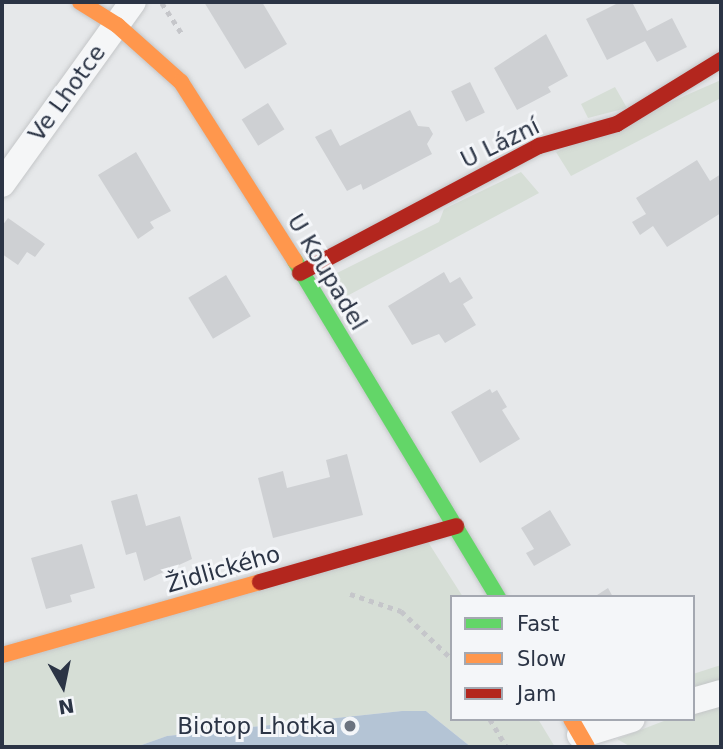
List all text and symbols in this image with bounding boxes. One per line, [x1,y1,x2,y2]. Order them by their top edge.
street label: Ve Lhotce [23,39,111,147]
street label: U Lázní [456,112,544,174]
street label: U Koupadel [282,209,372,335]
street label: Židlického [163,540,283,598]
legend [450,595,695,721]
text: Fast [517,612,559,636]
text: Slow [517,647,566,671]
north arrow [28,651,98,721]
text: Jam [517,682,557,706]
text: N [57,695,76,719]
place label: Biotop Lhotka [177,712,336,740]
marker: Biotop Lhotka [342,718,358,734]

